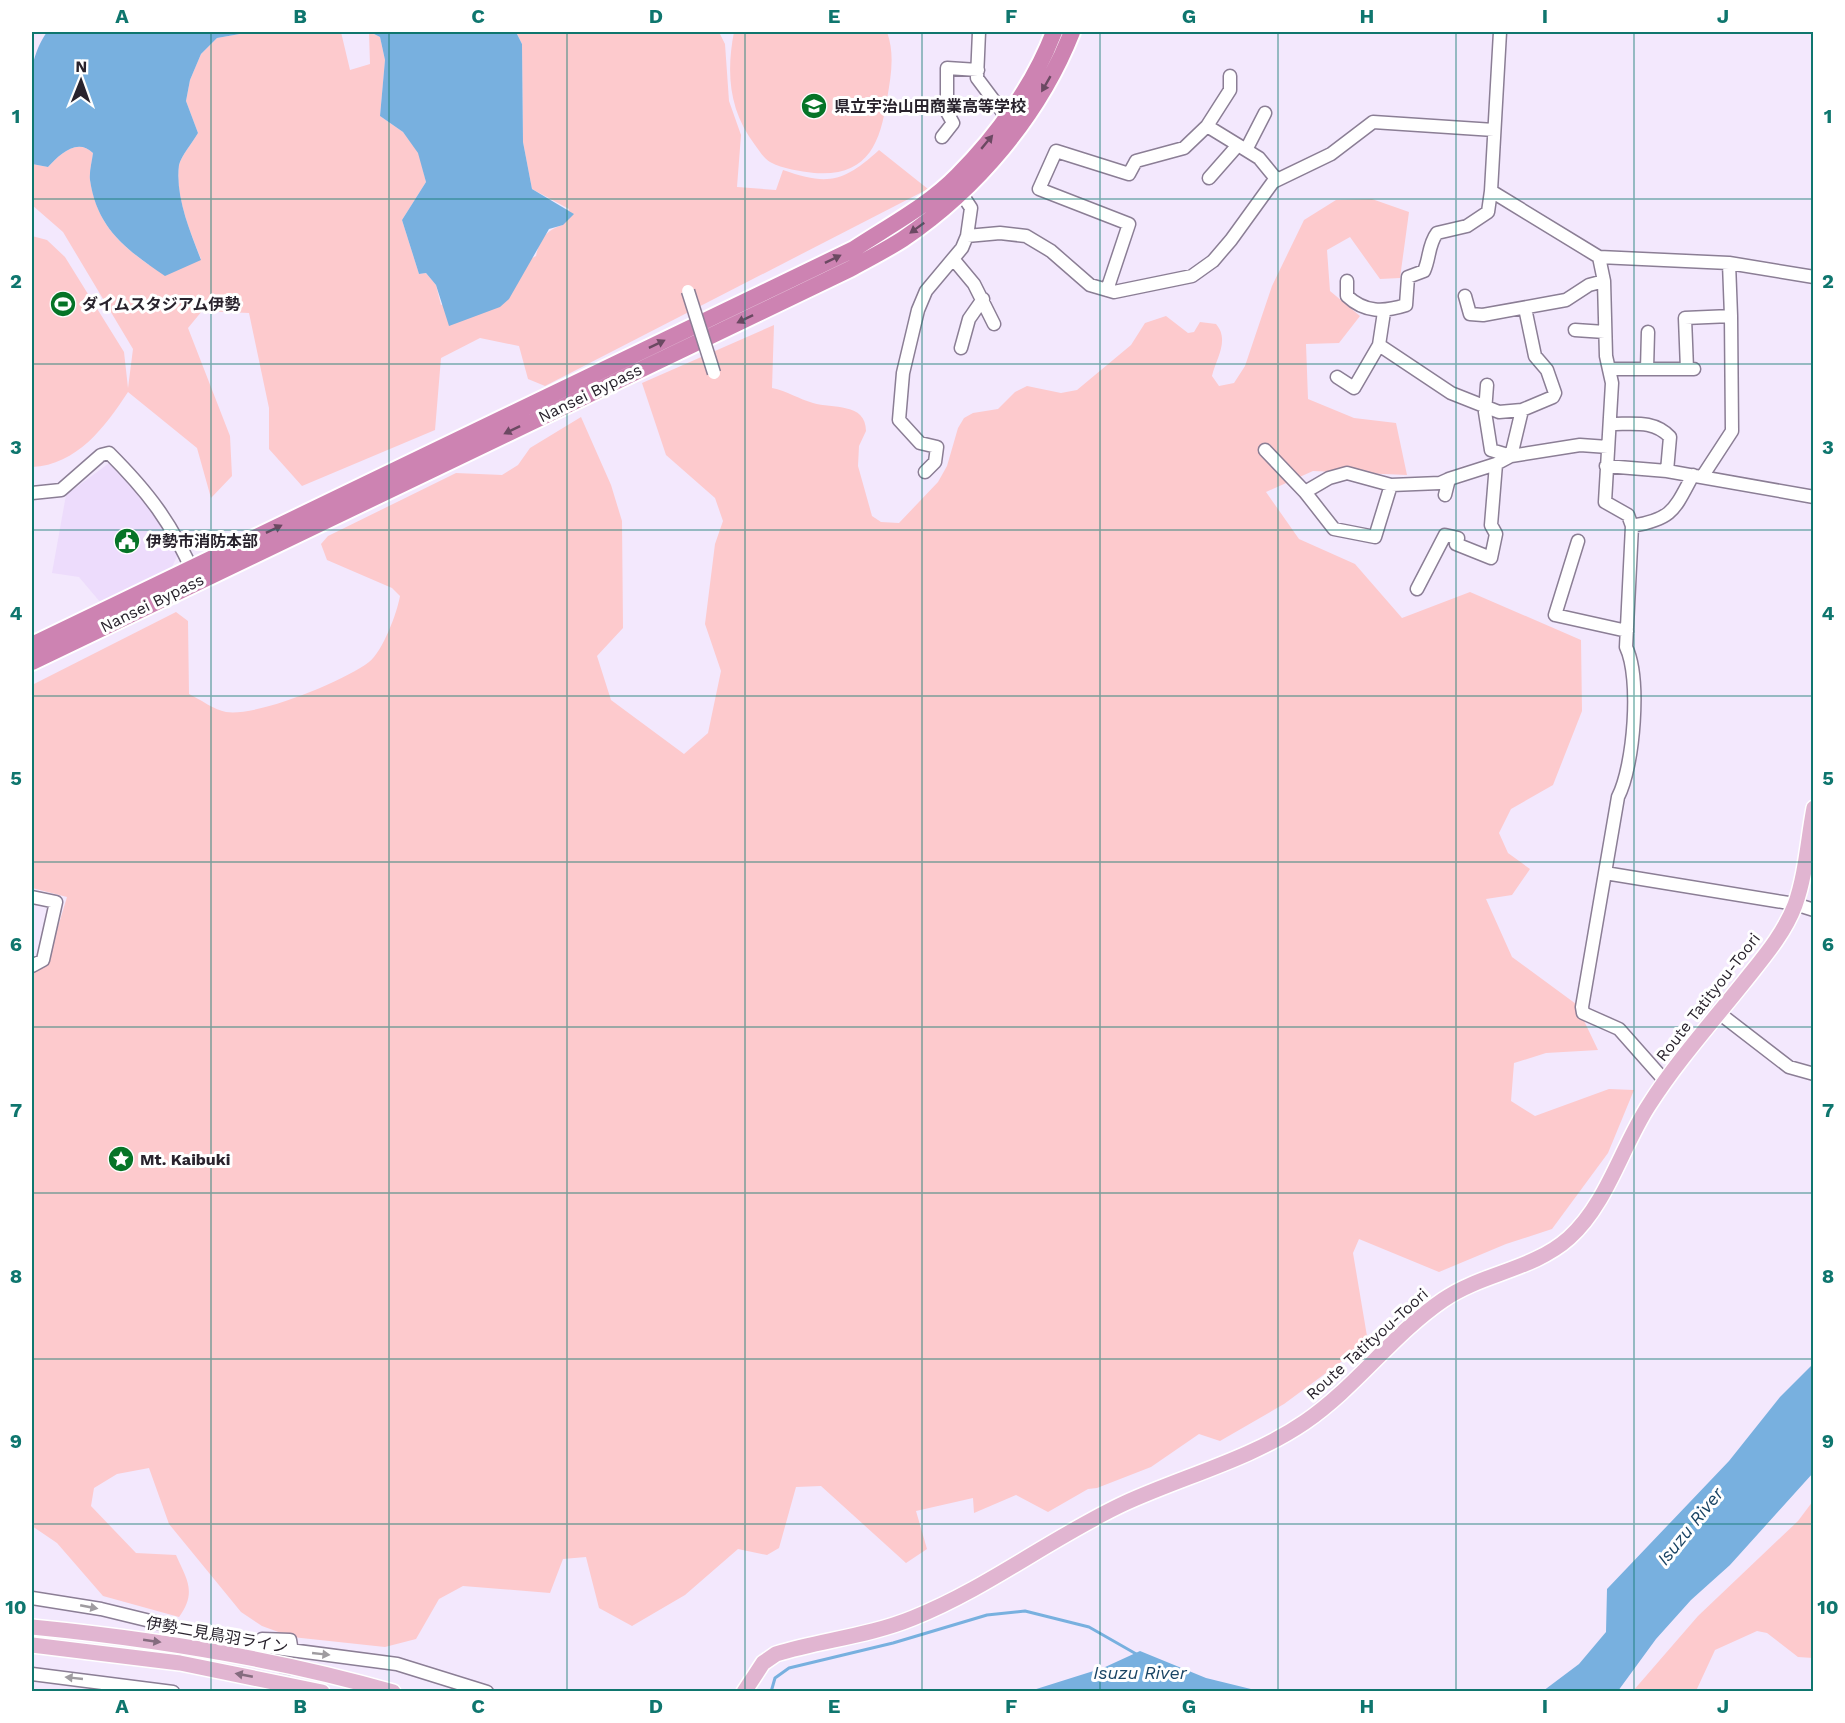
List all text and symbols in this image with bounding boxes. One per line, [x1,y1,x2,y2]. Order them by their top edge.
text: A [115,4,129,28]
text: B [293,4,307,28]
text: C [471,4,485,28]
text: D [649,4,663,28]
text: E [828,4,840,28]
text: F [1005,4,1017,28]
text: G [1182,4,1196,28]
text: H [1360,4,1374,28]
text: I [1542,4,1548,28]
text: J [1717,4,1729,28]
north arrow [51,51,111,111]
text: N [75,57,87,76]
one-way arrow [1040,76,1051,92]
school or university icon: 県立宇治山田商業高等学校 [799,91,829,121]
place label: 県立宇治山田商業高等学校 [834,97,1026,116]
text: 1 [12,104,20,128]
text: 1 [1824,104,1832,128]
one-way arrow [980,134,993,150]
one-way arrow [910,222,925,234]
one-way arrow [824,255,842,265]
text: 2 [10,269,22,293]
text: 2 [1822,269,1834,293]
sports icon: ダイムスタジアム伊勢 [48,289,78,319]
place label: ダイムスタジアム伊勢 [82,295,241,314]
one-way arrow [737,315,754,324]
one-way arrow [649,339,666,349]
street label: Nansei Bypass [535,360,645,426]
one-way arrow [504,426,521,435]
text: 3 [10,435,22,459]
text: 3 [1822,435,1834,459]
one-way arrow [265,524,282,533]
public building icon: 伊勢市消防本部 [112,526,142,556]
place label: 伊勢市消防本部 [145,532,258,551]
street label: Nansei Bypass [97,570,207,636]
text: 4 [10,601,23,625]
text: 4 [1822,601,1835,625]
text: 5 [10,766,22,790]
text: 5 [1822,766,1834,790]
street label: Route Tatityou-Toori [1652,929,1764,1065]
text: 6 [10,932,22,956]
text: 6 [1822,932,1834,956]
text: 7 [10,1098,22,1122]
text: 7 [1822,1098,1834,1122]
place icon: Mt. Kaibuki [106,1144,136,1174]
place label: Mt. Kaibuki [140,1150,230,1169]
text: 8 [10,1264,22,1288]
text: 8 [1822,1264,1834,1288]
street label: Route Tatityou-Toori [1302,1284,1432,1404]
text: 9 [10,1429,22,1453]
text: 9 [1822,1429,1834,1453]
water label: Isuzu River [1652,1482,1728,1569]
text: 10 [5,1595,27,1619]
text: 10 [1817,1595,1839,1619]
one-way arrow [80,1603,99,1612]
street label: 伊勢二見鳥羽ライン [144,1613,290,1657]
one-way arrow [143,1637,162,1646]
one-way arrow [312,1649,331,1659]
water label: Isuzu River [1093,1662,1188,1683]
one-way arrow [235,1670,254,1679]
one-way arrow [64,1673,83,1683]
text: A [115,1694,129,1718]
text: B [293,1694,307,1718]
text: C [471,1694,485,1718]
text: D [649,1694,663,1718]
text: E [828,1694,840,1718]
text: F [1005,1694,1017,1718]
text: G [1182,1694,1196,1718]
text: H [1360,1694,1374,1718]
text: I [1542,1694,1548,1718]
text: J [1717,1694,1729,1718]

